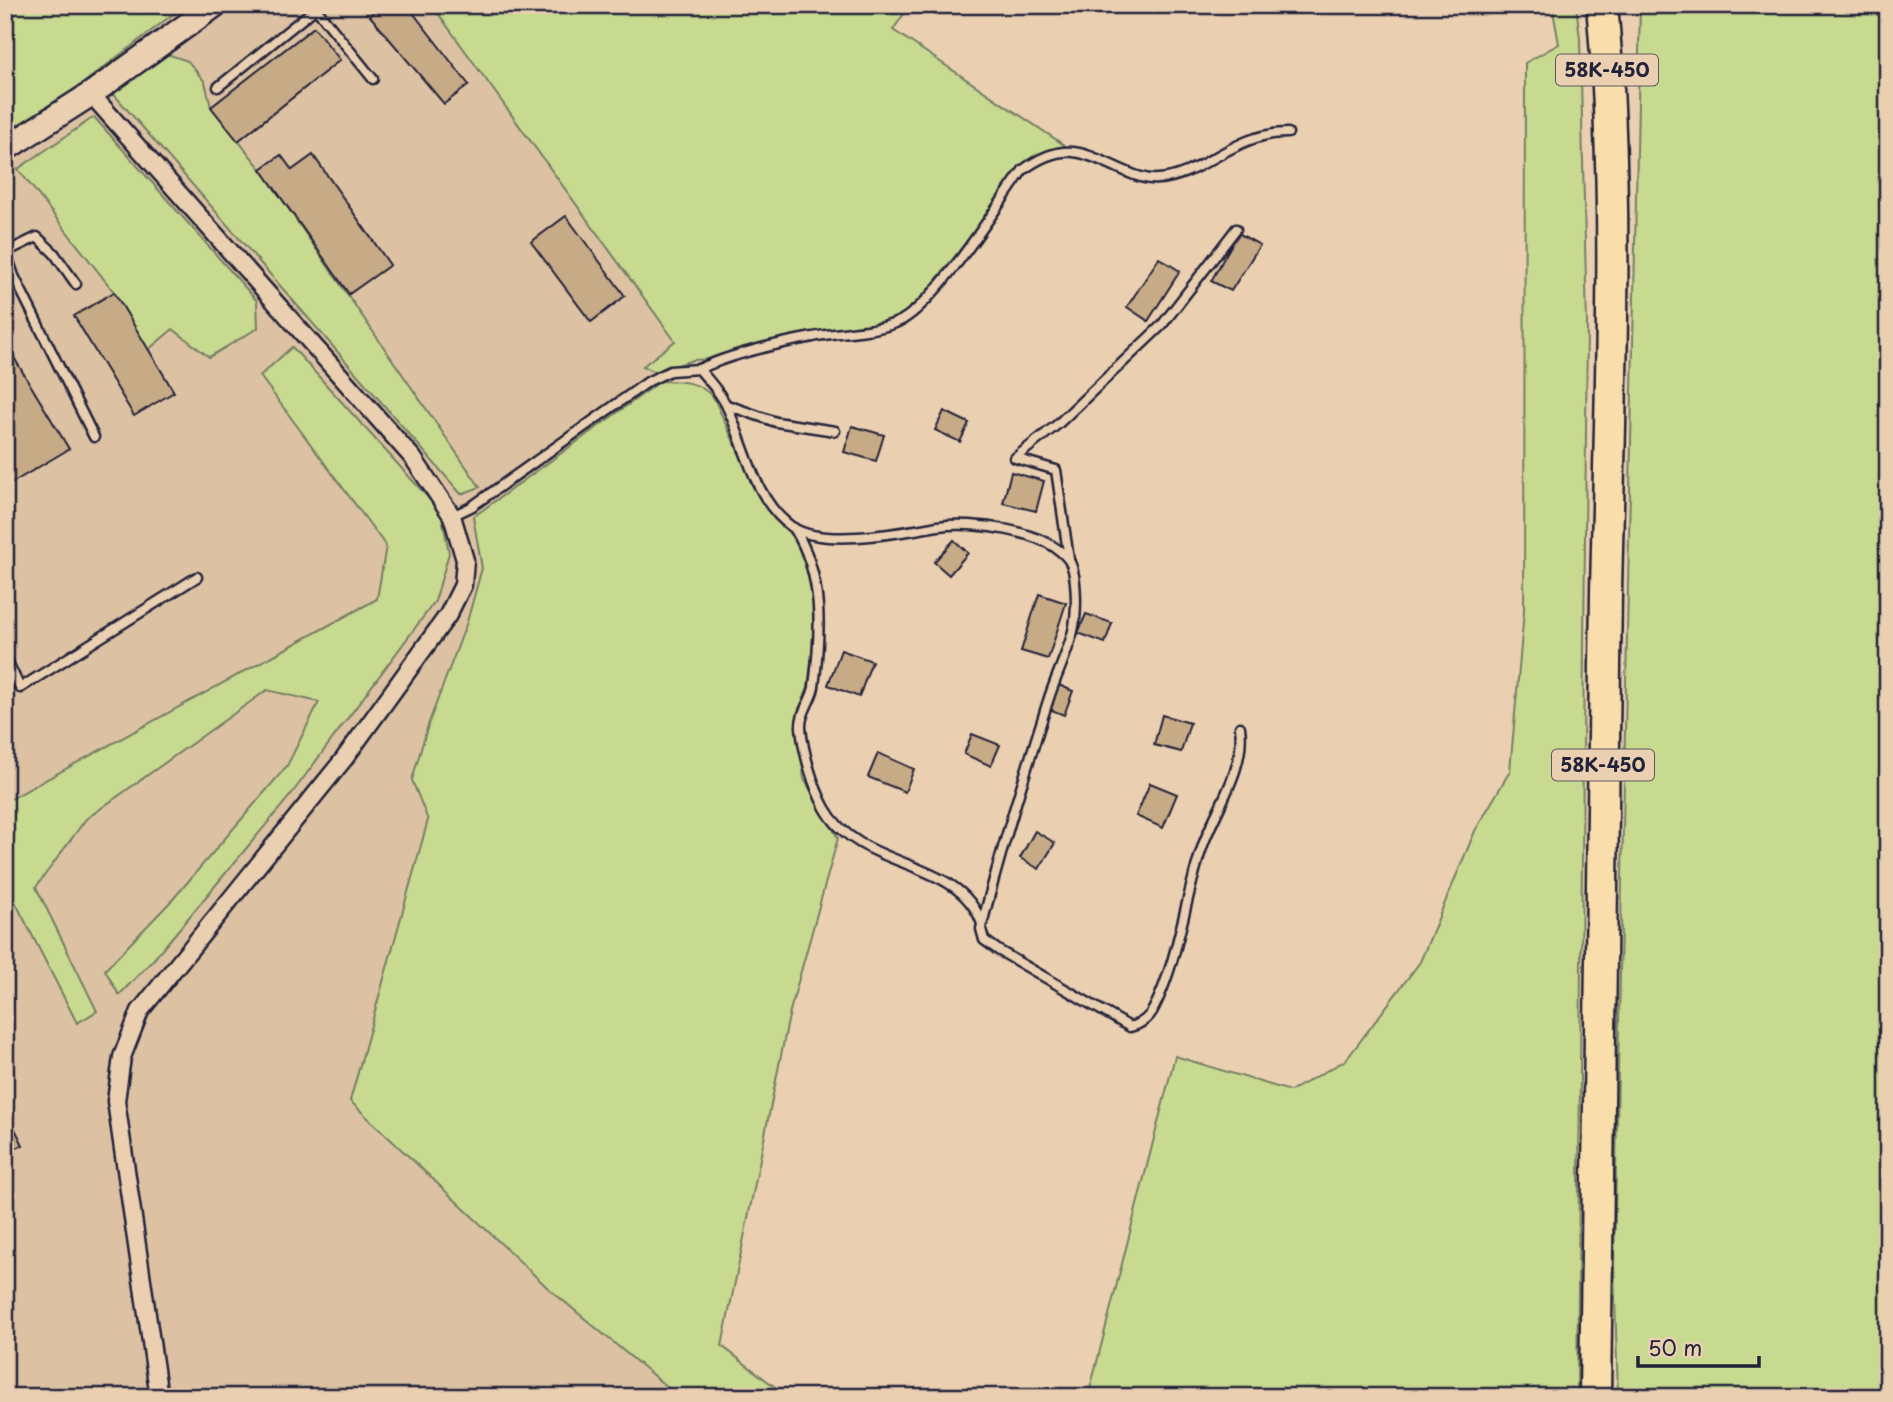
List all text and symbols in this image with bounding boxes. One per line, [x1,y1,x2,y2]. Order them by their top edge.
road number: 58К-450 [1556,54,1658,86]
road number: 58К-450 [1552,750,1654,780]
scale bar [1638,1325,1758,1369]
text: 50 m [1648,1331,1702,1363]

